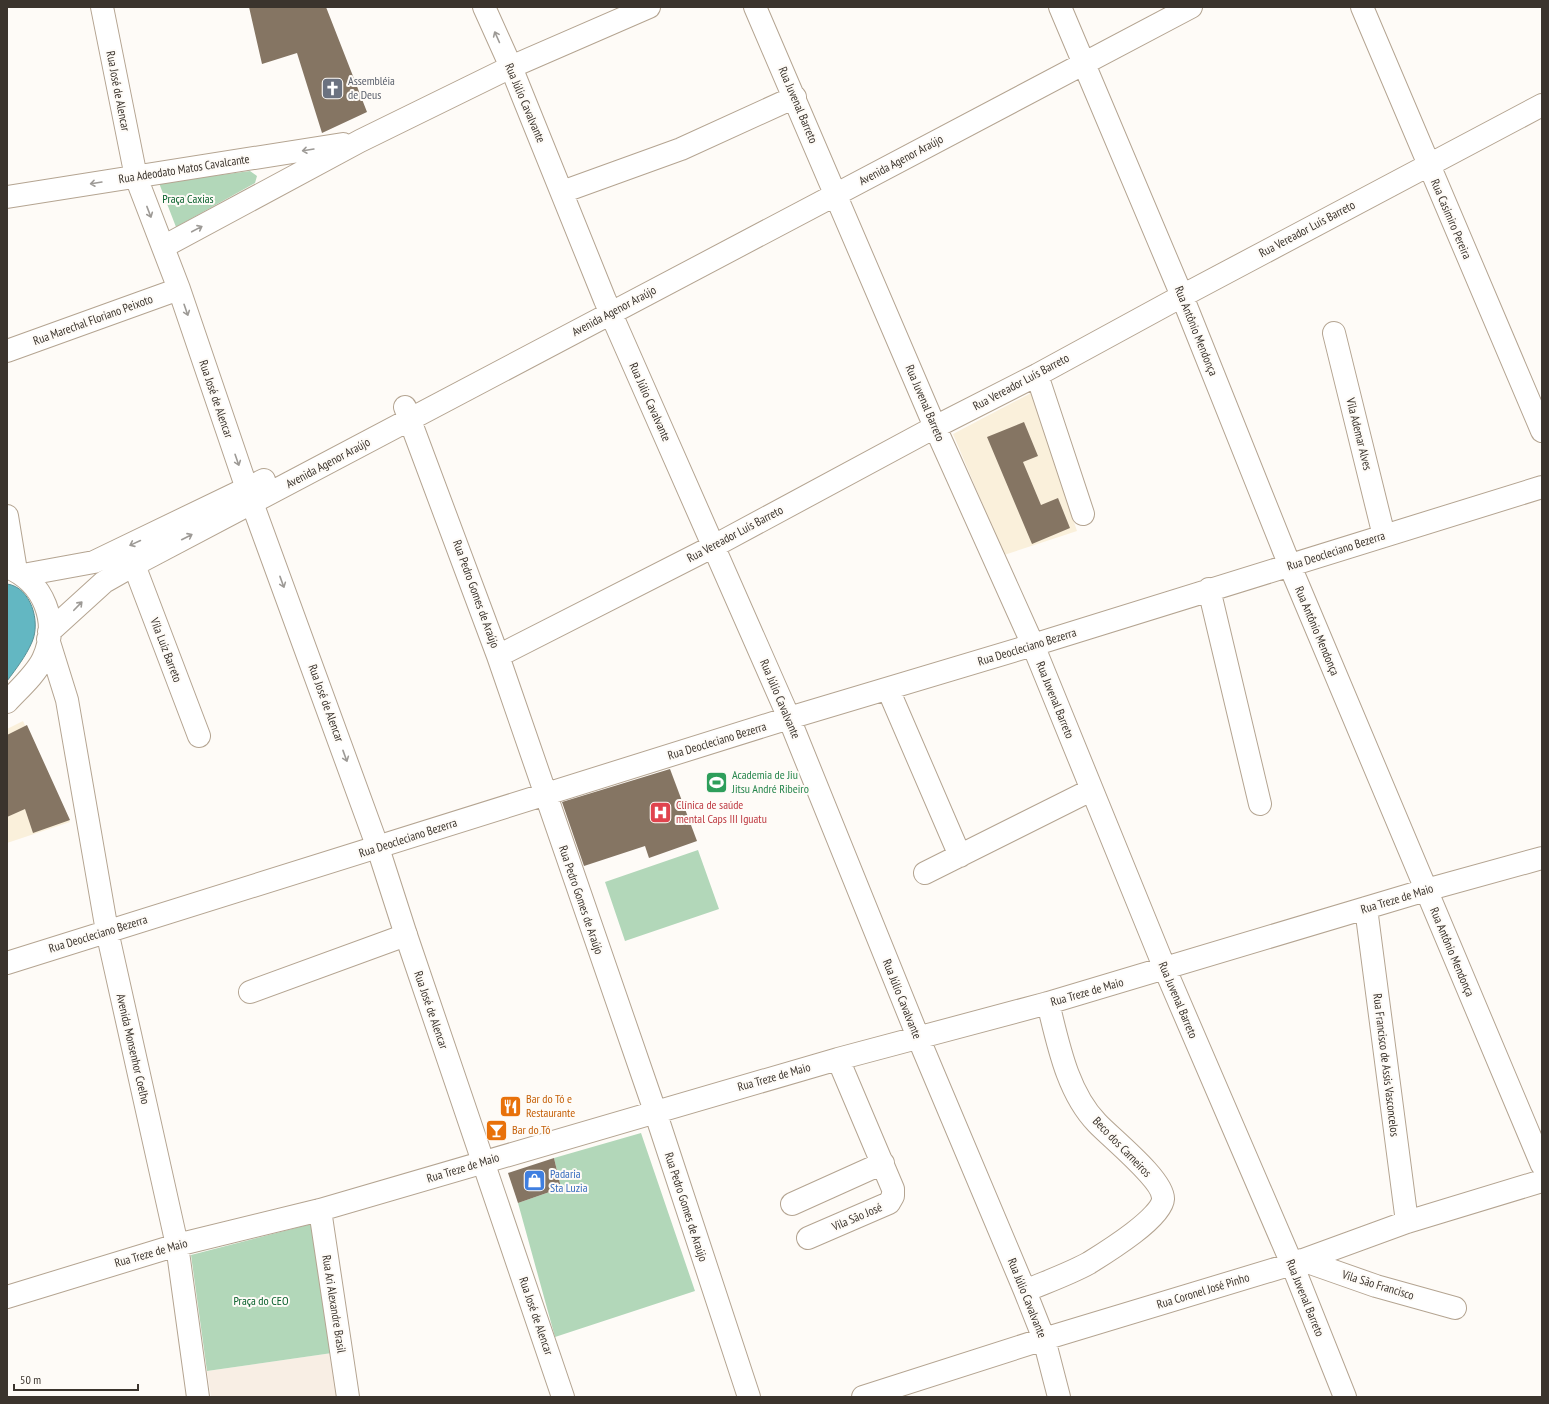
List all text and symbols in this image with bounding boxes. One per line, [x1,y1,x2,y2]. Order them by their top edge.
one-way arrow [493,32,501,44]
street label: Rua José de Alencar [103,50,134,133]
street label: Rua Júlio Cavalvante [502,61,549,145]
street label: Rua Juvenal Barreto [776,64,821,145]
place label: Assembléia de Deus [348,73,395,102]
church icon: Assembléia de Deus [320,75,346,101]
street label: Avenida Agenor Araújo [856,131,946,188]
one-way arrow [302,146,315,154]
street label: Rua Adeodato Matos Cavalcante [117,151,250,186]
street label: Rua Casimiro Pereira [1428,177,1475,261]
one-way arrow [90,179,103,187]
park label: Praça Caxias [162,191,214,206]
street label: Rua Vereador Luís Barreto [1256,197,1357,260]
one-way arrow [146,206,154,218]
one-way arrow [191,224,203,232]
street label: Avenida Agenor Araújo [569,282,659,339]
street label: Rua Antônio Mendonça [1172,284,1221,378]
street label: Rua Marechal Floriano Peixoto [31,291,155,348]
one-way arrow [183,303,190,316]
street label: Rua Vereador Luís Barreto [970,350,1071,413]
street label: Rua José de Alencar [196,358,237,440]
street label: Rua Júlio Cavalvante [626,360,675,444]
street label: Rua Juvenal Barreto [903,362,948,443]
street label: Vila Ademar Alves [1343,395,1376,472]
street label: Avenida Agenor Araújo [283,434,373,491]
one-way arrow [234,453,241,466]
street label: Rua Vereador Luís Barreto [684,502,785,565]
street label: Rua Deocleciano Bezerra [1285,528,1387,573]
one-way arrow [181,533,193,540]
street label: Rua Pedro Gomes de Araújo [450,538,503,650]
one-way arrow [129,540,141,547]
one-way arrow [278,575,286,587]
street label: Rua Antônio Mendonça [1292,584,1343,678]
one-way arrow [73,601,83,611]
street label: Vila Luiz Barreto [147,615,186,684]
street label: Rua Deocleciano Bezerra [976,624,1078,669]
street label: Rua Júlio Cavalvante [757,657,804,741]
street label: Rua Juvenal Barreto [1033,659,1078,741]
street label: Rua José de Alencar [306,662,348,744]
street label: Rua Deocleciano Bezerra [666,718,768,763]
one-way arrow [342,750,349,763]
place label: Academia de Jiu Jitsu André Ribeiro [731,767,809,796]
sports icon: Academia de Jiu Jitsu André Ribeiro [703,769,729,795]
place label: Clínica de saúde mental Caps III Iguatu [676,797,767,826]
hospital icon: Clínica de saúde mental Caps III Iguatu [647,799,673,825]
street label: Rua Deocleciano Bezerra [357,815,459,860]
street label: Rua Pedro Gomes de Araújo [556,843,607,956]
street label: Rua Treze de Maio [1359,880,1435,917]
street label: Rua Antônio Mendonça [1427,905,1478,999]
street label: Rua Deocleciano Bezerra [47,911,149,956]
street label: Rua Júlio Cavalvante [880,957,925,1041]
street label: Rua Juvenal Barreto [1156,959,1201,1040]
street label: Rua José de Alencar [411,969,452,1051]
street label: Rua Treze de Maio [1049,974,1125,1009]
street label: Avenida Monsenhor Coelho [114,992,153,1105]
street label: Rua Francisco de Assis Vasconcelos [1370,993,1403,1137]
street label: Rua Treze de Maio [736,1059,812,1094]
place label: Bar do Tó e Restaurante [526,1091,575,1120]
restaurant icon: Bar do Tó e Restaurante [498,1093,524,1119]
street label: Beco dos Carneiros [1090,1113,1155,1180]
bar icon: Bar do Tó [484,1117,510,1143]
place label: Bar do Tó [512,1122,550,1137]
street label: Rua Treze de Maio [425,1149,501,1186]
street label: Rua Pedro Gomes de Araújo [662,1150,711,1263]
place label: Padaria Sta Luzia [550,1166,588,1195]
shop icon: Padaria Sta Luzia [522,1168,548,1194]
street label: Vila São José [829,1199,884,1234]
street label: Rua Treze de Maio [113,1235,189,1270]
street label: Rua Ari Alexandre Brasil [319,1254,350,1354]
street label: Rua Júlio Cavalvante [1005,1256,1050,1340]
street label: Rua Juvenal Barreto [1283,1257,1328,1339]
street label: Vila São Francisco [1339,1266,1416,1303]
street label: Rua Coronel José Pinho [1155,1269,1251,1312]
street label: Rua José de Alencar [516,1275,557,1357]
park label: Praça do CEO [234,1293,289,1308]
scale bar [14,1366,138,1392]
text: 50 m [20,1372,41,1387]

